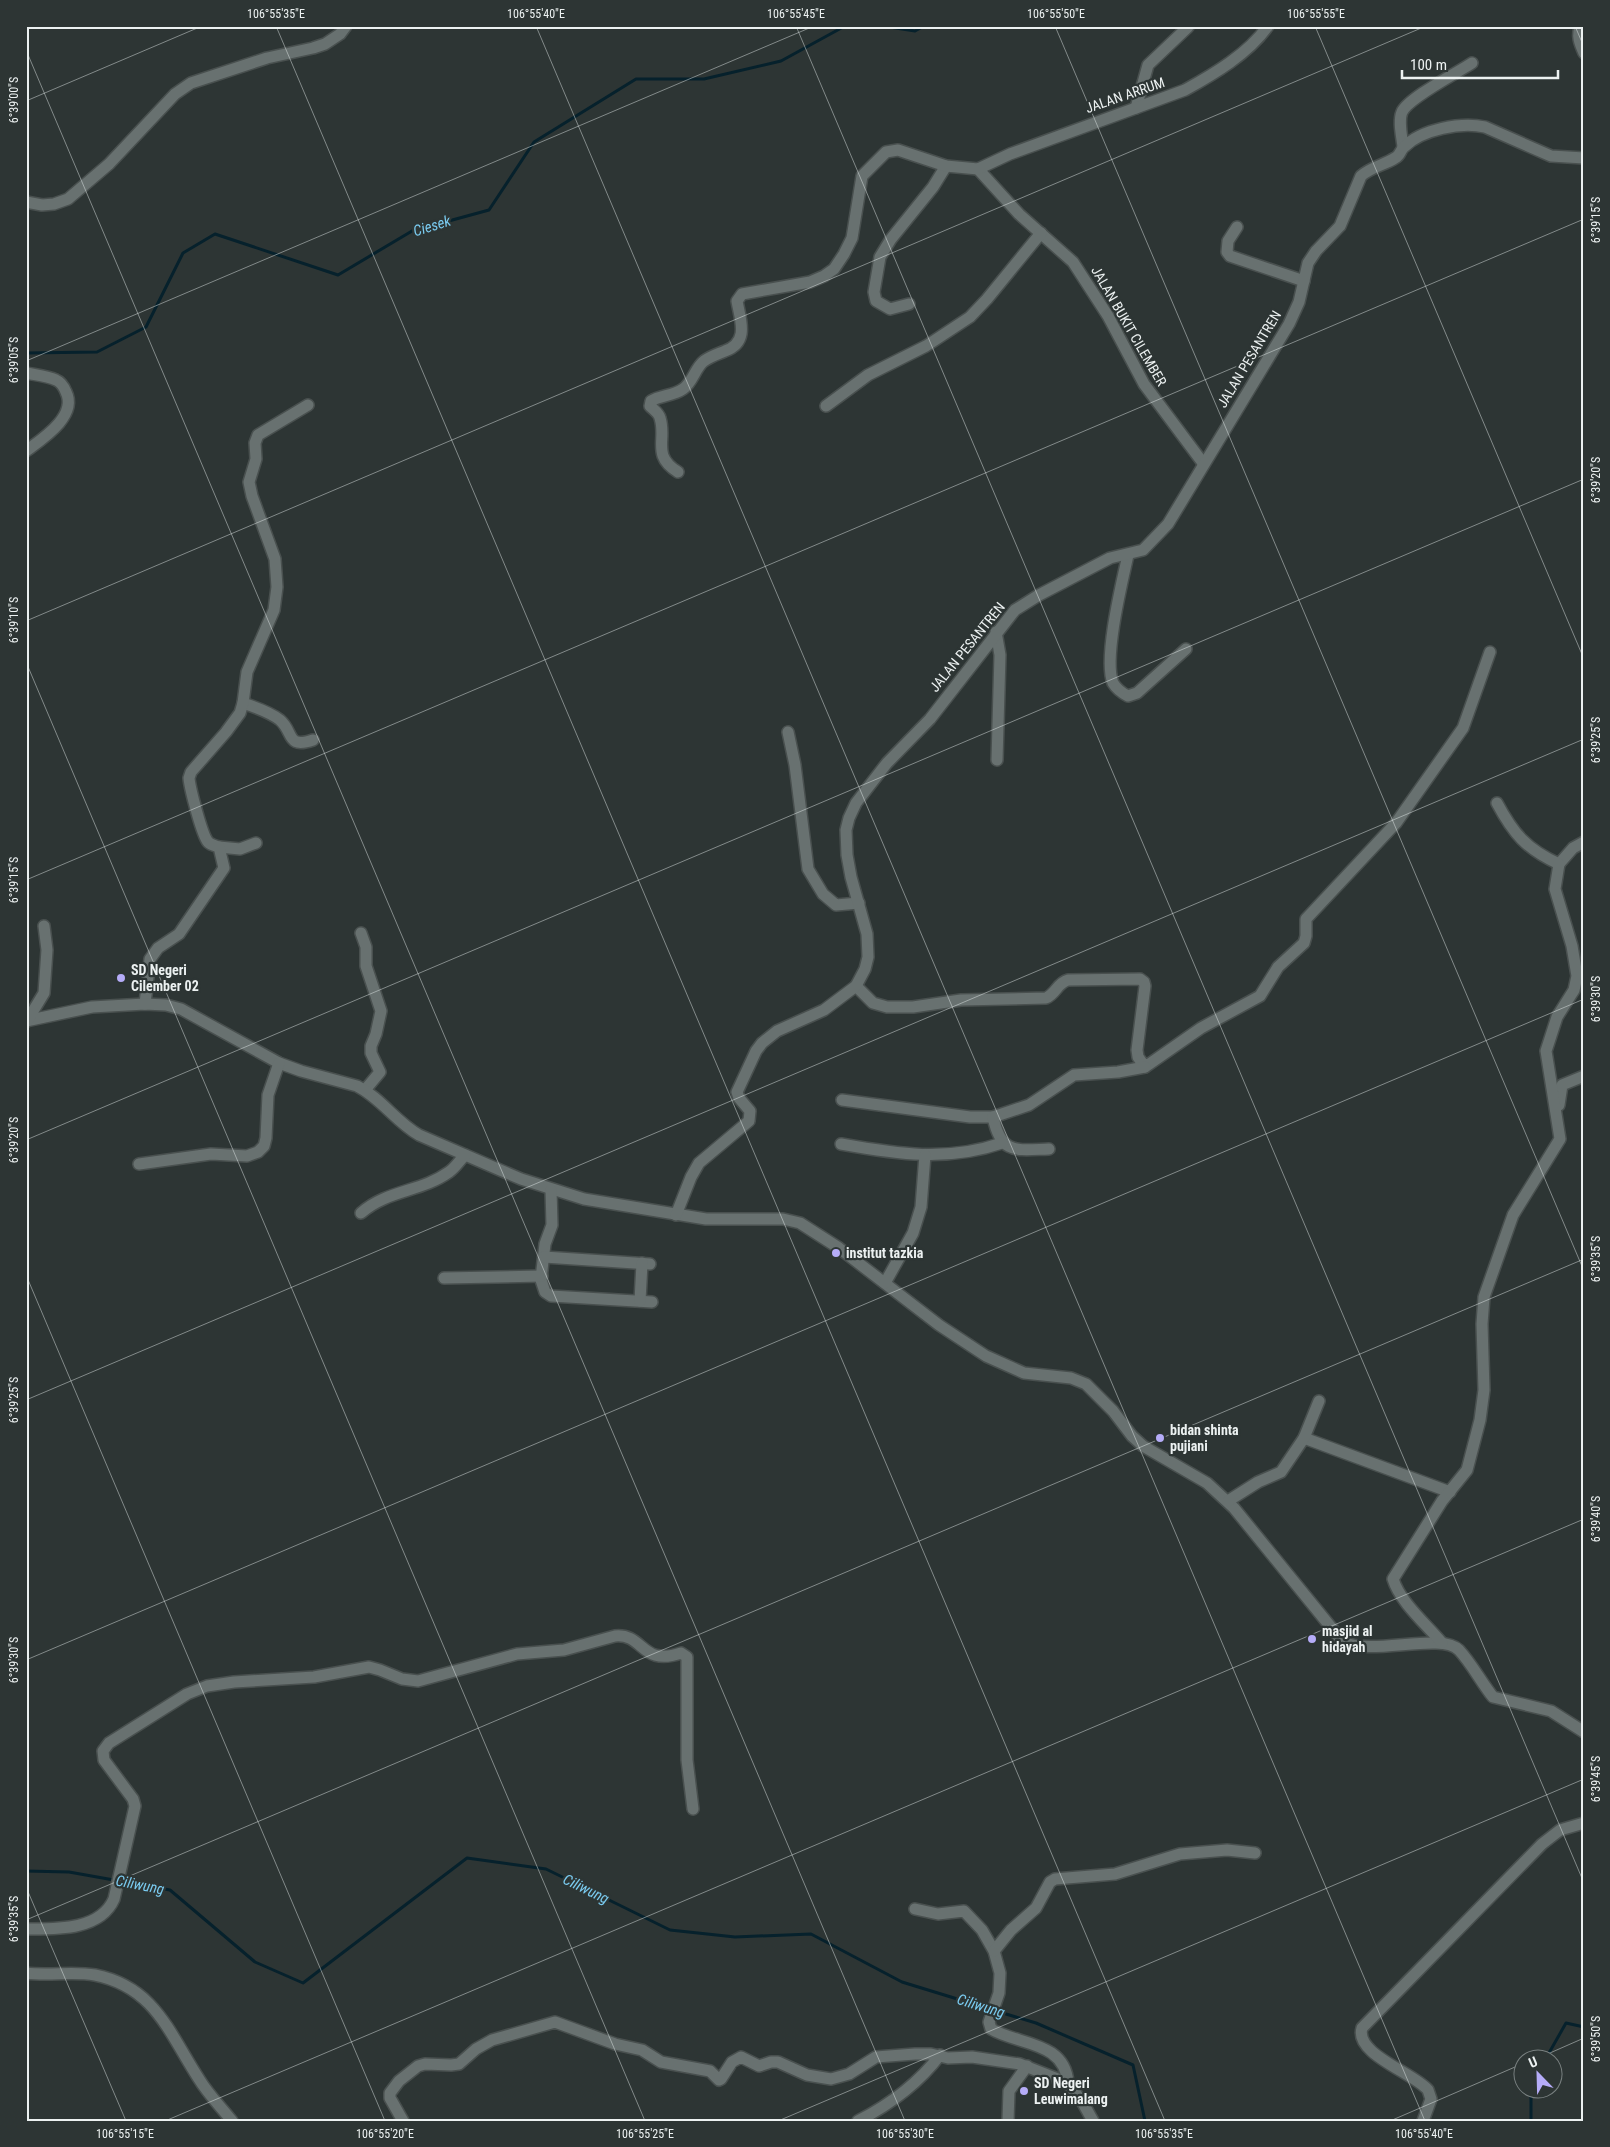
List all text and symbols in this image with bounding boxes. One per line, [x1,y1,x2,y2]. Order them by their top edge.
text: 106°55'35"E [247,7,305,21]
text: 106°55'40"E [507,7,565,21]
text: 106°55'45"E [767,7,825,21]
text: 106°55'50"E [1027,7,1085,21]
text: 106°55'55"E [1287,7,1345,21]
scale bar [1402,48,1559,80]
text: 100 m [1410,56,1447,74]
street label: JALAN ARRUM [1083,74,1167,116]
text: 6°39'00"S [7,77,21,123]
text: 6°39'15"S [1589,197,1603,243]
water label: Ciesek [411,212,453,240]
street label: JALAN BUKIT CILEMBER [1088,263,1170,389]
street label: JALAN PESANTREN [1214,308,1284,410]
text: 6°39'05"S [7,337,21,383]
text: 6°39'20"S [1589,457,1603,503]
text: 6°39'10"S [7,597,21,643]
street label: JALAN PESANTREN [926,599,1008,695]
text: 6°39'25"S [1589,717,1603,763]
text: 6°39'15"S [7,857,21,903]
place label: SD Negeri Cilember 02 [131,962,199,994]
marker: SD Negeri Cilember 02 [115,972,127,984]
text: 6°39'30"S [1589,976,1603,1022]
text: 6°39'20"S [7,1117,21,1163]
text: 6°39'35"S [1589,1236,1603,1282]
place label: institut tazkia [846,1245,924,1261]
marker: institut tazkia [830,1247,842,1259]
text: 6°39'25"S [7,1377,21,1423]
place label: bidan shinta pujiani [1170,1422,1239,1454]
marker: bidan shinta pujiani [1154,1432,1166,1444]
text: 6°39'40"S [1589,1496,1603,1542]
place label: masjid al hidayah [1322,1623,1373,1655]
marker: masjid al hidayah [1306,1633,1318,1645]
text: 6°39'30"S [7,1637,21,1683]
text: 6°39'45"S [1589,1756,1603,1802]
water label: Ciliwung [560,1870,612,1908]
water label: Ciliwung [114,1871,166,1899]
text: 6°39'35"S [7,1896,21,1942]
water label: Ciliwung [955,1990,1007,2022]
text: 6°39'50"S [1589,2016,1603,2062]
north arrow [1512,2050,1562,2100]
text: U [1526,2053,1540,2071]
place label: SD Negeri Leuwimalang [1034,2075,1108,2107]
marker: SD Negeri Leuwimalang [1018,2085,1030,2097]
text: 106°55'15"E [96,2127,154,2141]
text: 106°55'20"E [356,2127,414,2141]
text: 106°55'25"E [616,2127,674,2141]
text: 106°55'30"E [876,2127,934,2141]
text: 106°55'35"E [1135,2127,1193,2141]
text: 106°55'40"E [1395,2127,1453,2141]

